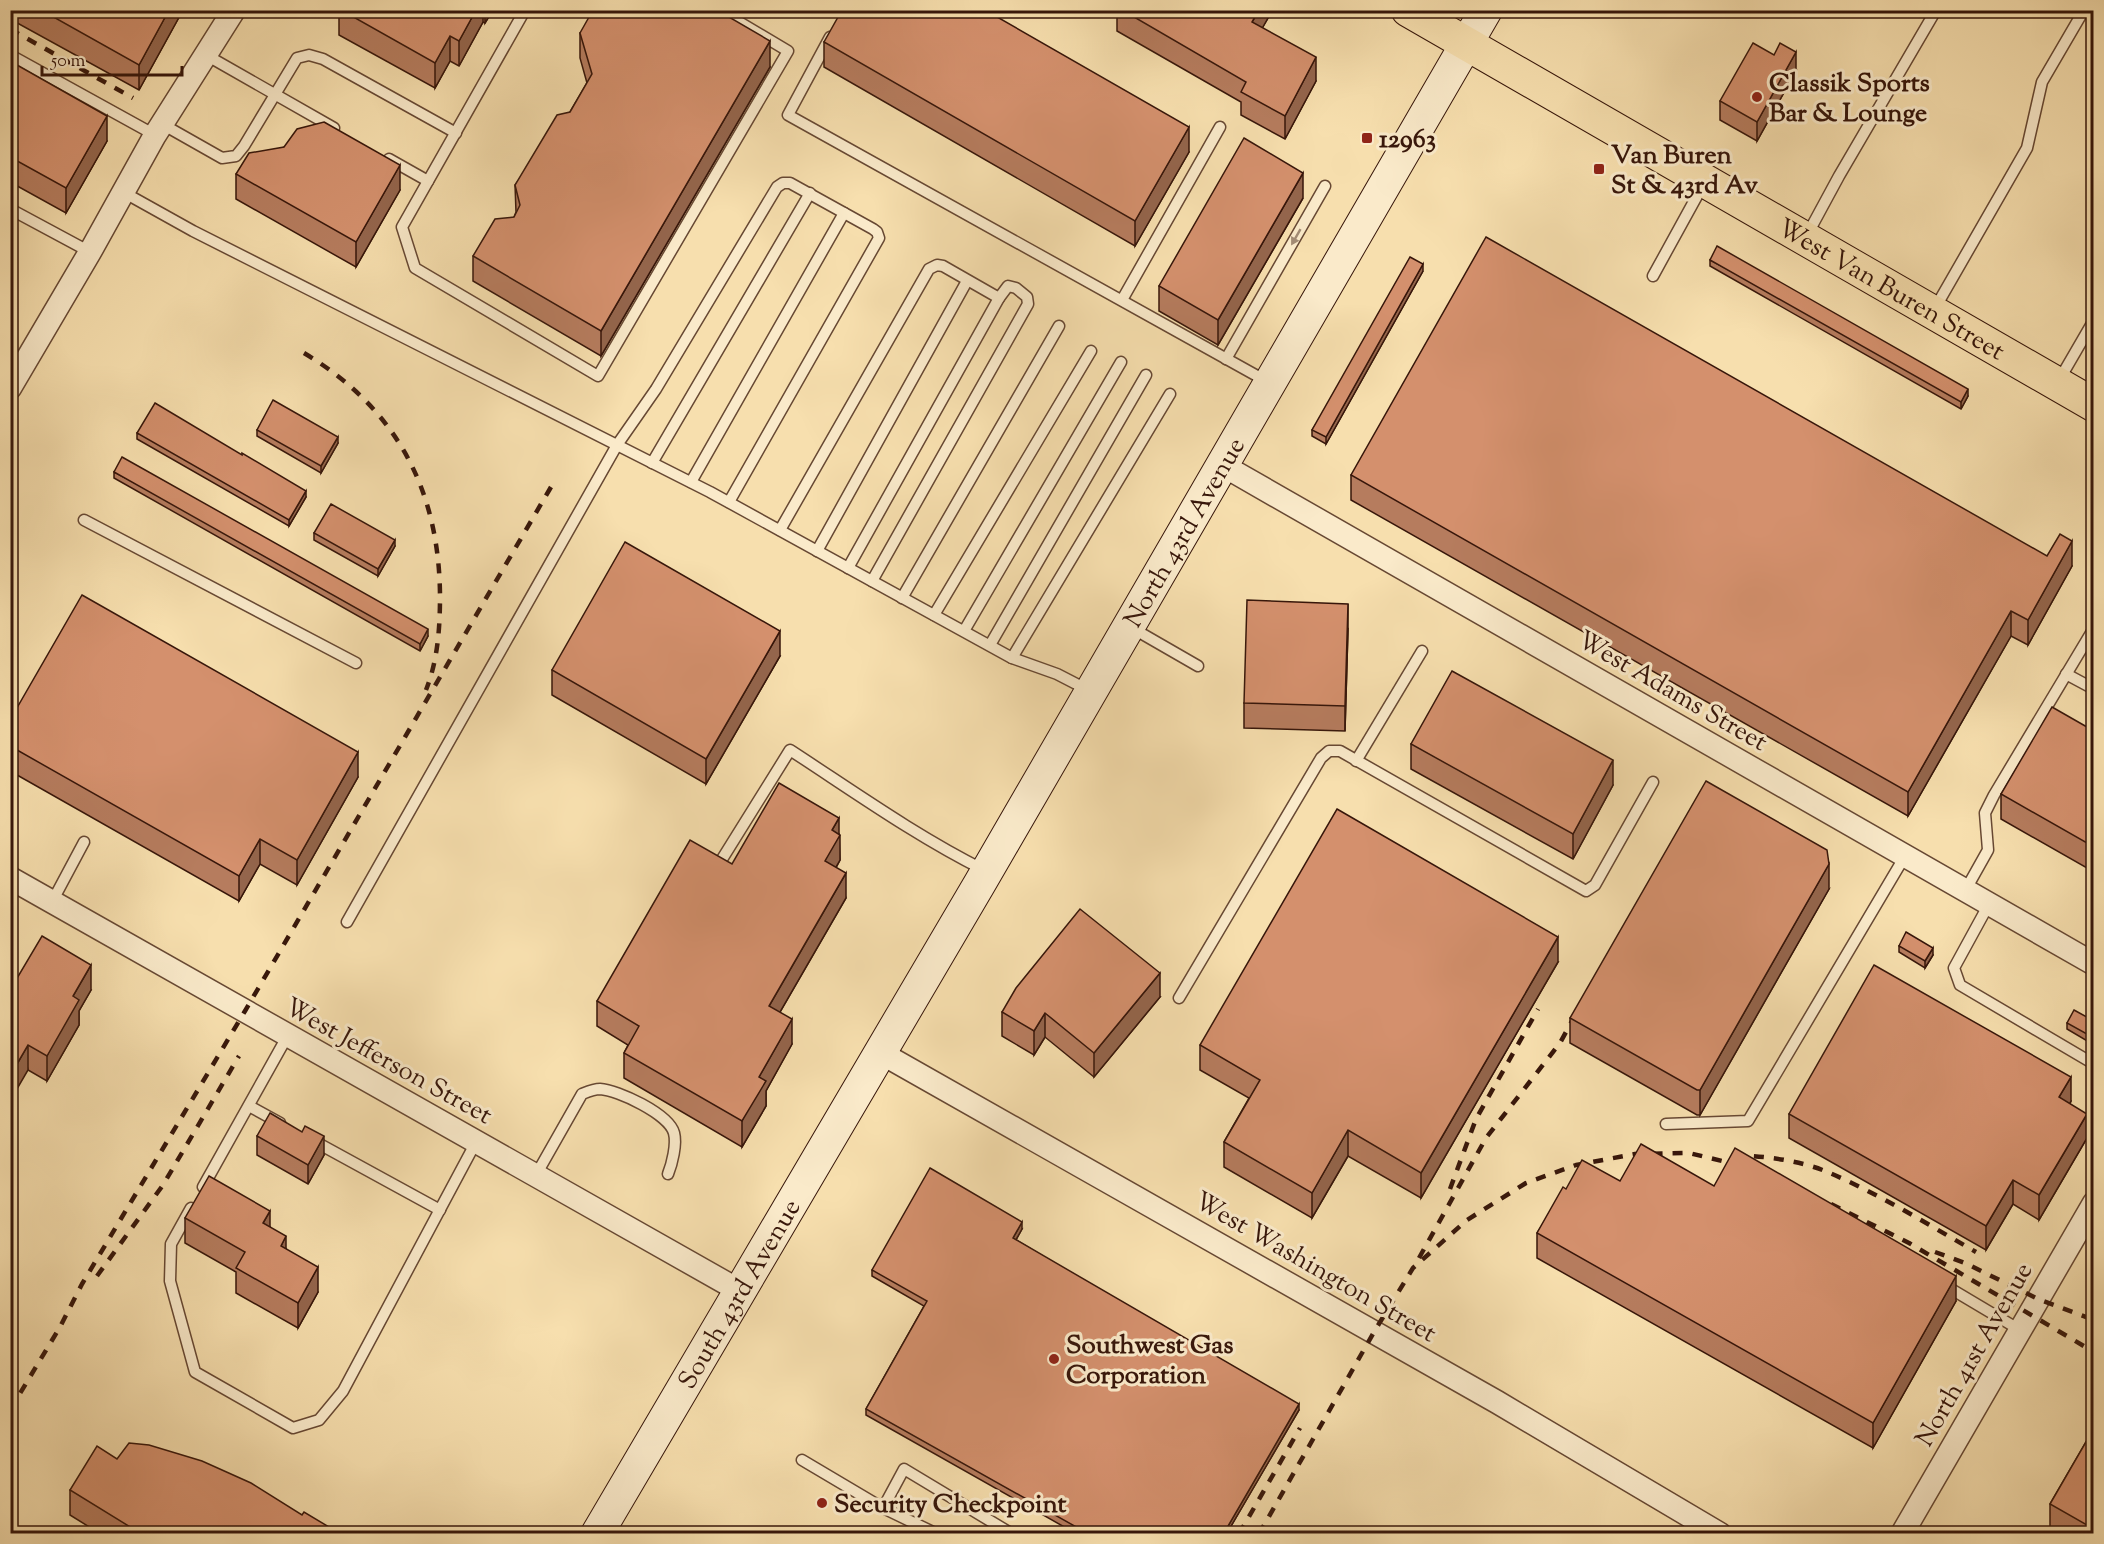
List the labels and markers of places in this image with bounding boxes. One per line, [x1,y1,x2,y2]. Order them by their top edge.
place label: Classik Sports Bar & Lounge [1769,66,1930,133]
marker: Classik Sports Bar & Lounge [1750,90,1764,104]
place label: 12963 [1379,122,1436,159]
marker: 12963 [1360,131,1374,145]
place label: Van Buren St & 43rd Av [1611,138,1758,205]
marker: Van Buren St & 43rd Av [1592,162,1606,176]
place label: Southwest Gas Corporation [1066,1328,1234,1395]
marker: Southwest Gas Corporation [1047,1352,1061,1366]
place label: Security Checkpoint [834,1487,1066,1524]
marker: Security Checkpoint [815,1496,829,1510]

